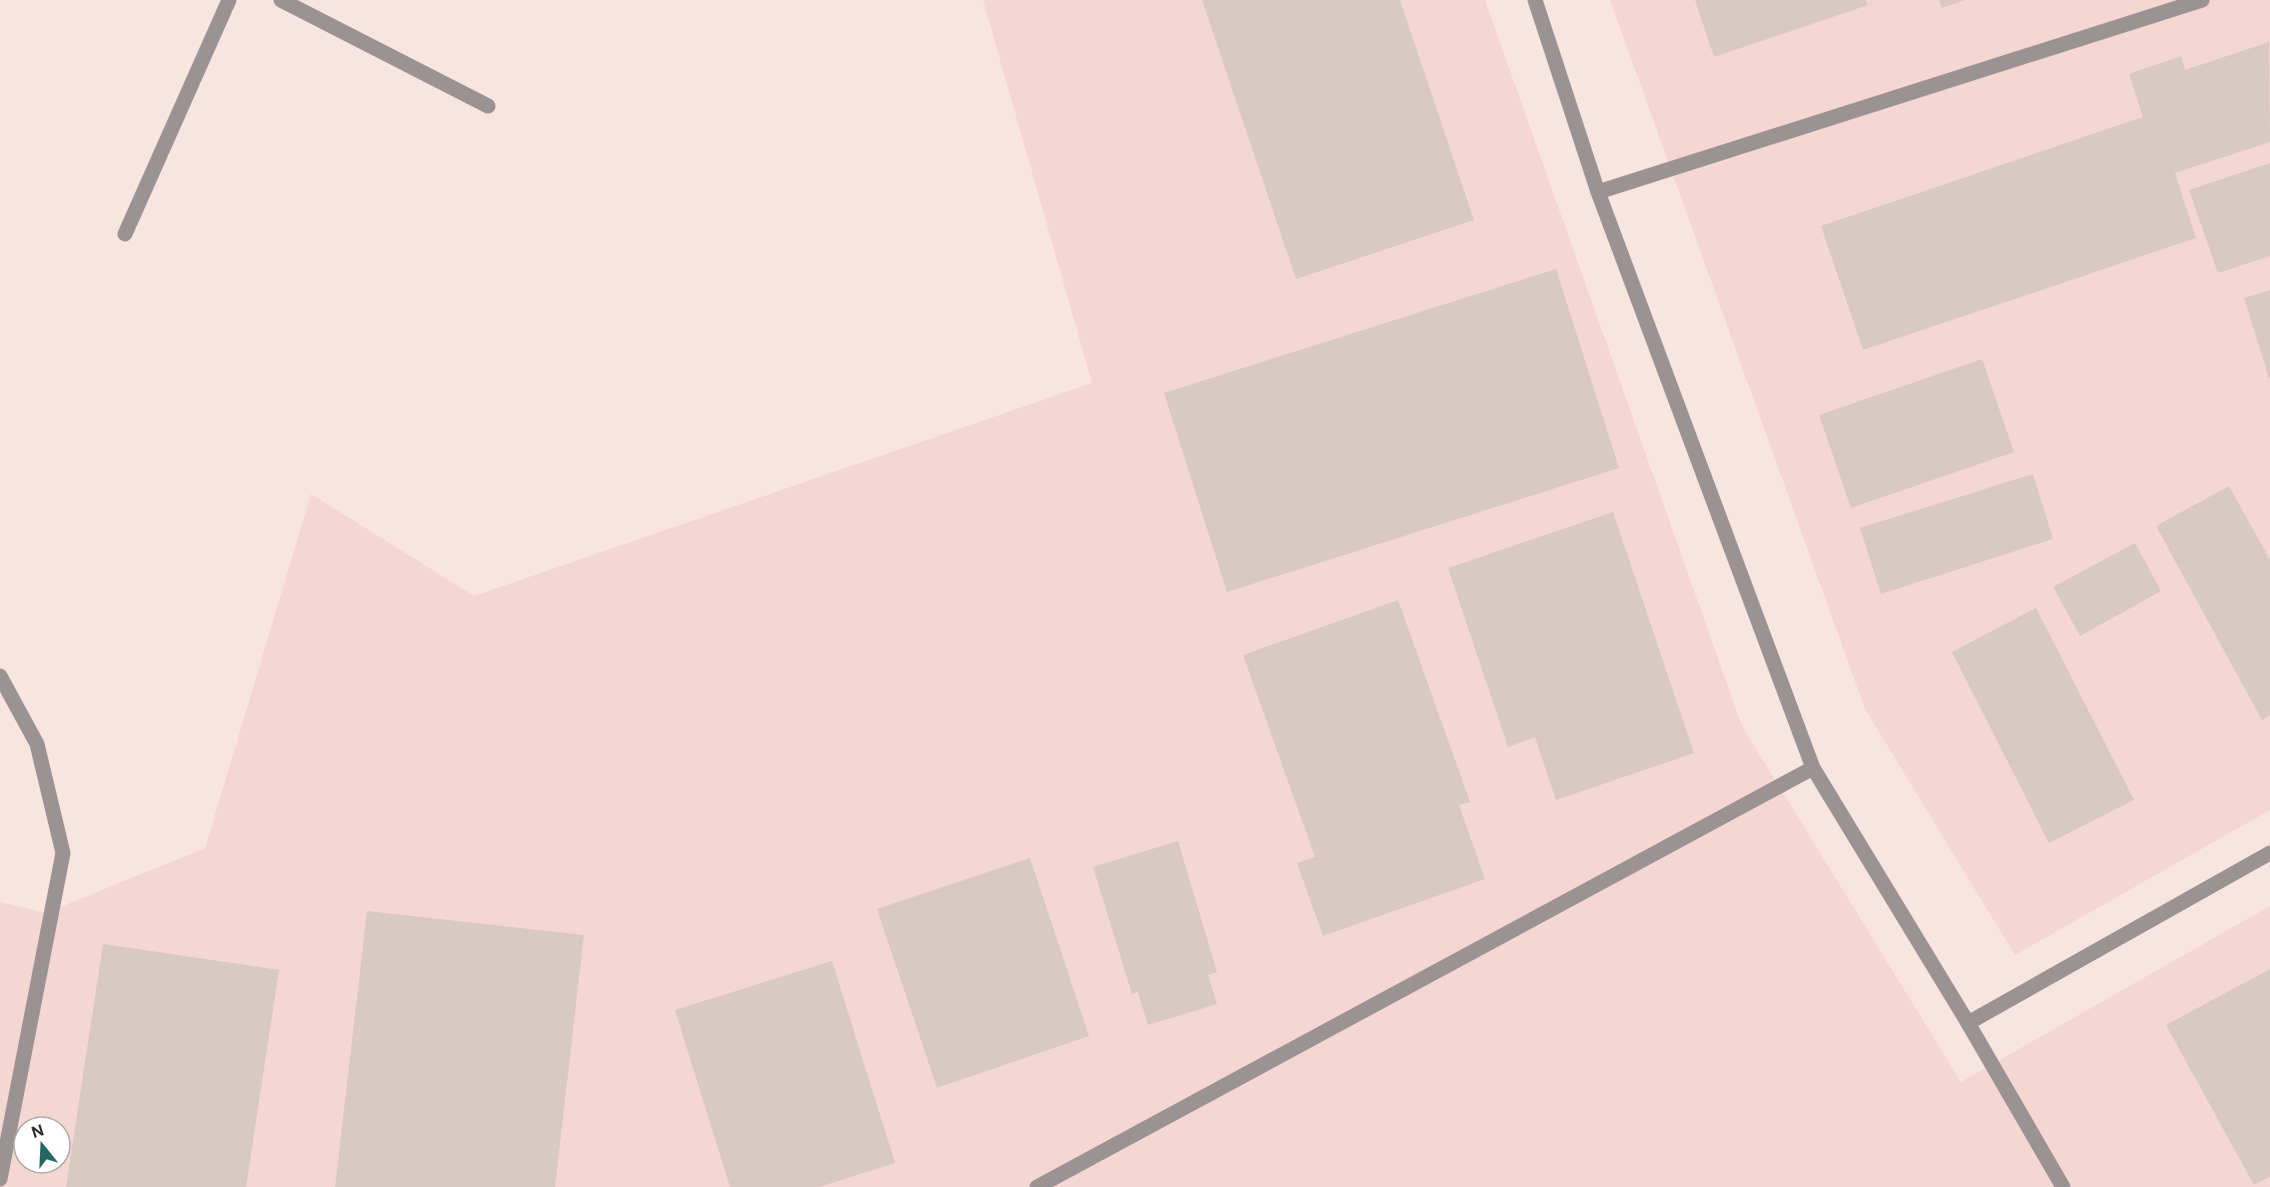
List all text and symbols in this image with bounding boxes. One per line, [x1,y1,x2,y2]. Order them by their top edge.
north arrow [12,1115,72,1175]
text: N [29,1119,46,1143]

